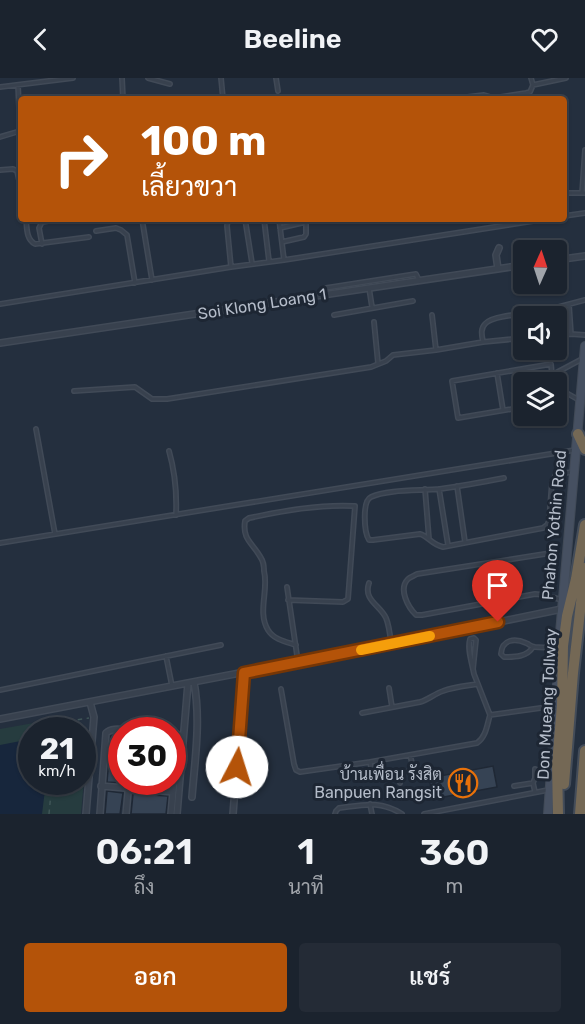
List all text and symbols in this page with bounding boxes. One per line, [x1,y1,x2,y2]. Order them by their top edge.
icon: back [24,23,57,56]
text: Beeline [243,23,342,55]
icon: heart [528,23,561,56]
text: 100 m [141,116,266,166]
icon: right [42,120,120,198]
text: เลี้ยวขวา [141,171,237,203]
north arrow [513,240,567,294]
map controls [513,240,567,426]
street label: Soi Klong Loang 1 [196,284,328,324]
button: sound [513,306,567,360]
button: layers [513,372,567,426]
street label: Phahon Yothin Road [538,449,570,601]
pin [472,560,523,622]
icon: arrive [481,569,514,602]
street label: Don Mueang Tollway [534,628,560,780]
speed limit sign: 30 [108,717,186,795]
text: 21 [40,731,74,767]
position arrow [205,735,269,799]
place label: บ้านเพื่อน รังสิต Banpuen Rangsit [314,760,442,802]
text: km/h [38,762,76,780]
restaurant icon: บ้านเพื่อน รังสิต Banpuen Rangsit [447,767,479,799]
text: 06:21 [95,830,193,873]
text: 1 [297,830,315,873]
text: 360 [419,831,489,874]
text: m [445,874,463,898]
text: ถึง [134,875,154,899]
text: นาที [288,875,324,899]
button: ออก [24,943,287,1012]
button: แชร์ [299,943,561,1012]

